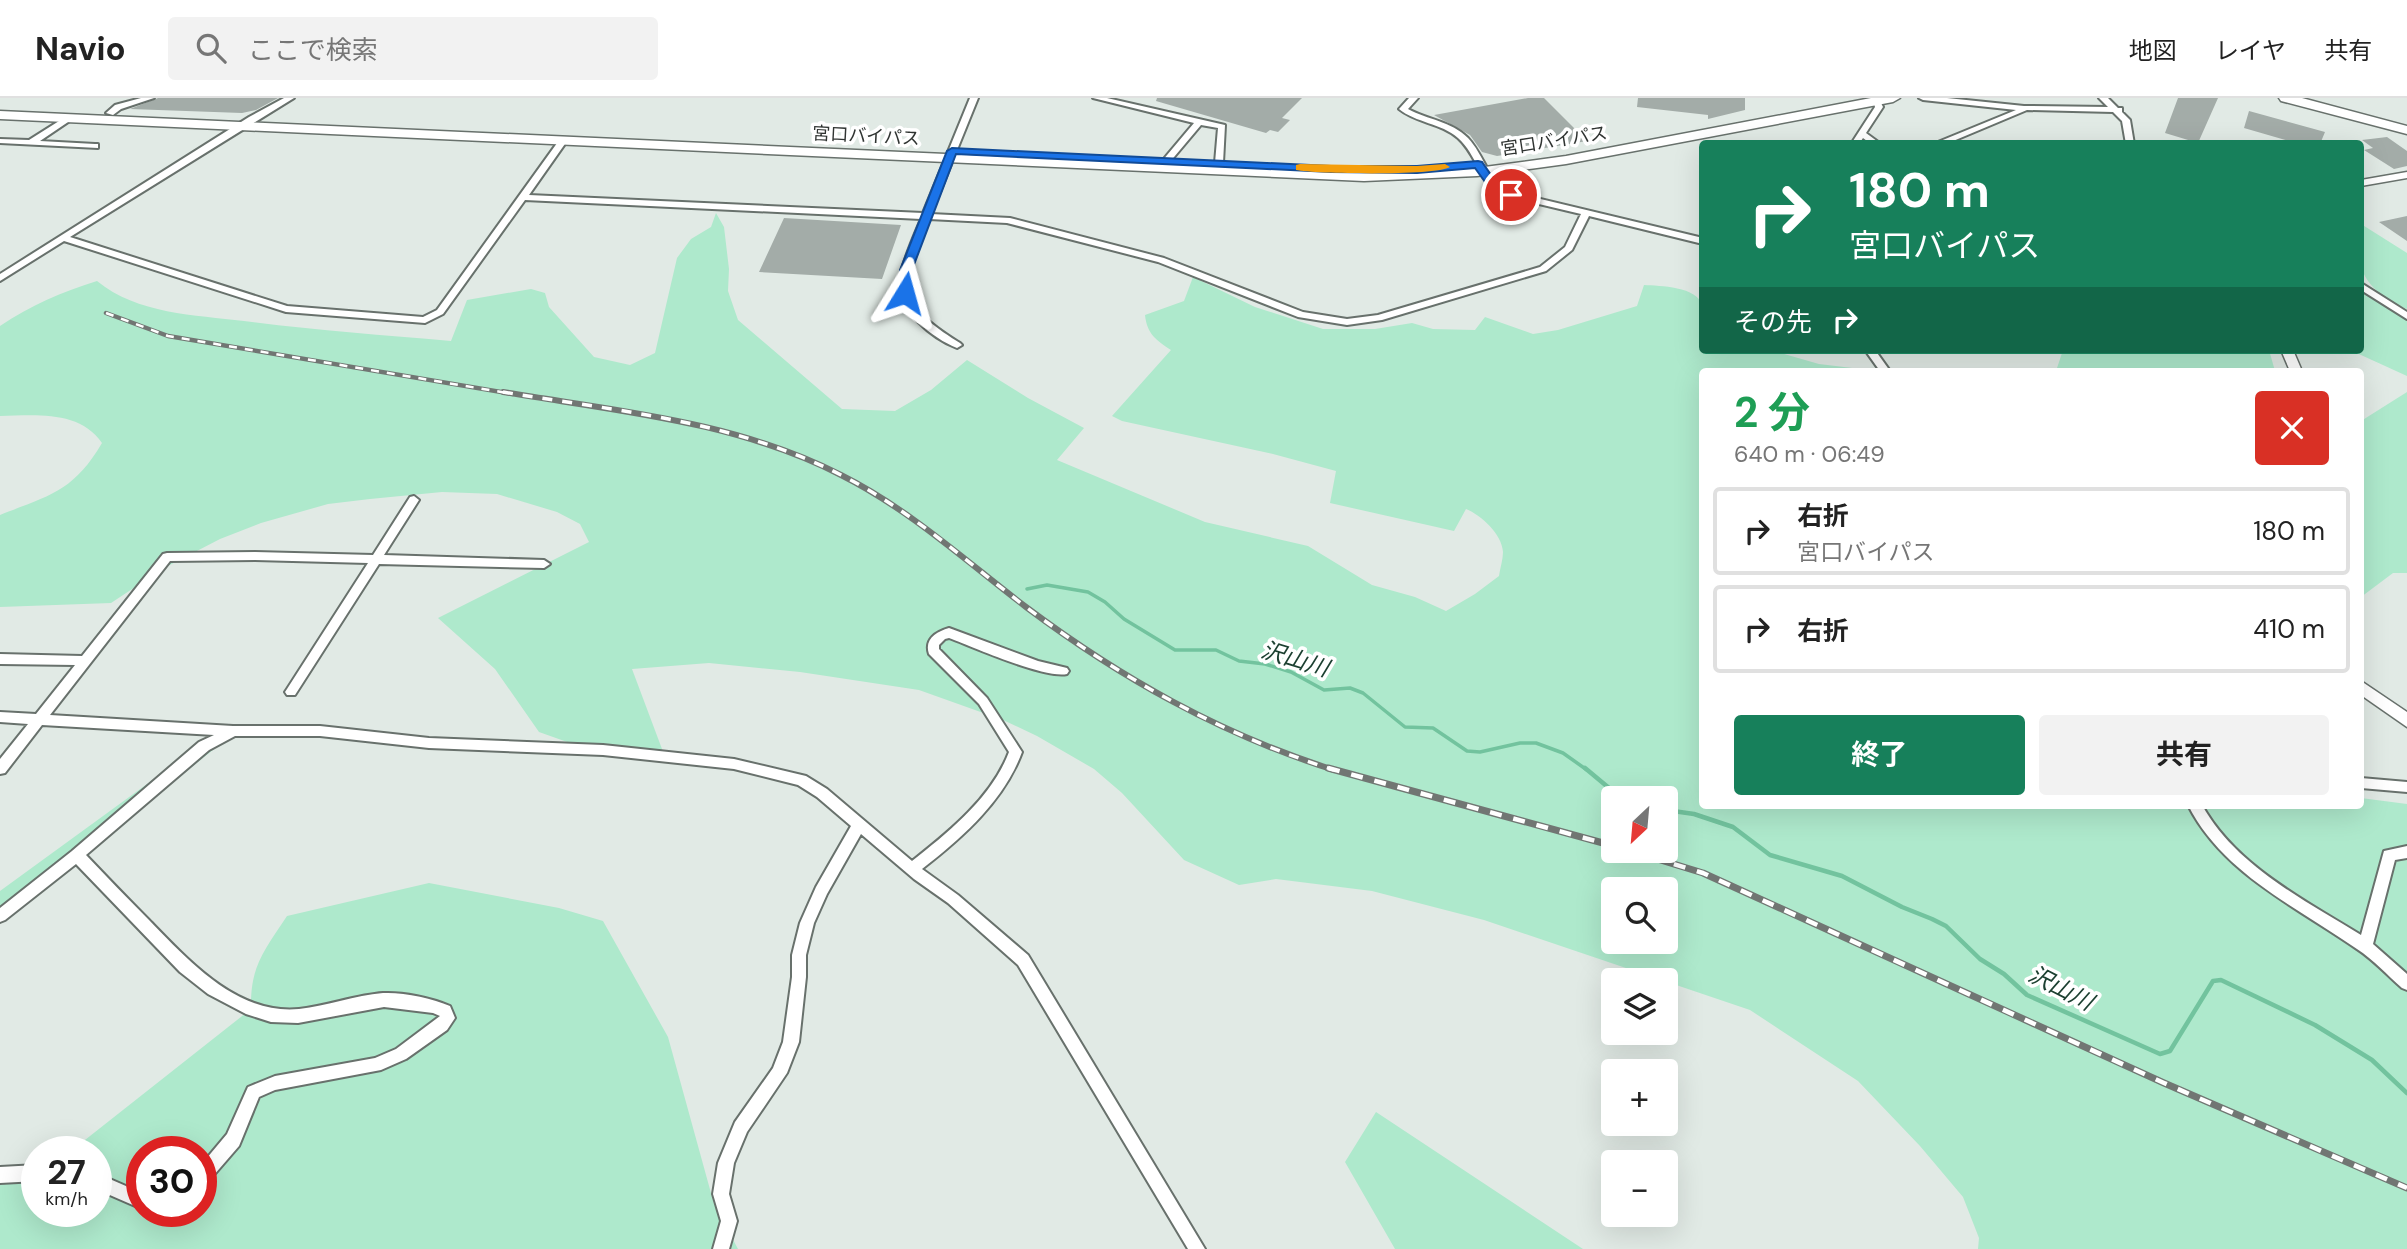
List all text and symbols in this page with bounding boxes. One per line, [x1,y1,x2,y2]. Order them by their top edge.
search box [168,17,658,80]
text: Navio [35,27,126,70]
icon: search [192,29,230,67]
text: ここで検索 [248,33,378,67]
text: 地図 [2129,35,2177,66]
text: レイヤ [2215,35,2286,66]
text: 共有 [2324,35,2372,66]
street label: 宮口バイパス [812,121,920,151]
street label: 宮口バイパス [1499,121,1609,161]
text: 180 m [1849,158,1990,222]
pin [1481,165,1541,225]
icon: right [1734,168,1825,259]
icon: arrive [1492,176,1530,214]
text: 宮口バイパス [1849,225,2040,267]
position arrow [868,256,942,330]
icon: right [1826,301,1864,339]
text: その先 [1734,305,1812,339]
text: 2 分 [1734,385,1810,440]
button: close [2255,391,2329,465]
text: 640 m · 06:49 [1734,439,1885,469]
text: 右折 [1797,499,1849,533]
icon: right [1738,512,1776,550]
text: 180 m [2253,514,2325,548]
text: 宮口バイパス [1797,537,1935,567]
icon: right [1738,610,1776,648]
text: 410 m [2253,612,2325,646]
text: 右折 [1797,614,1849,648]
water label: 沢山川 [1258,635,1335,684]
button: 終了 [1734,715,2025,795]
button: 共有 [2039,715,2329,795]
north arrow [1601,786,1678,863]
map controls [1601,786,1678,1227]
button: search [1601,877,1678,954]
water label: 沢山川 [2023,959,2101,1018]
button: layers [1601,968,1678,1045]
button: + [1601,1059,1678,1136]
speed limit sign: 30 [126,1136,217,1227]
text: 27 [47,1149,86,1195]
button: − [1601,1150,1678,1227]
text: km/h [45,1187,88,1211]

